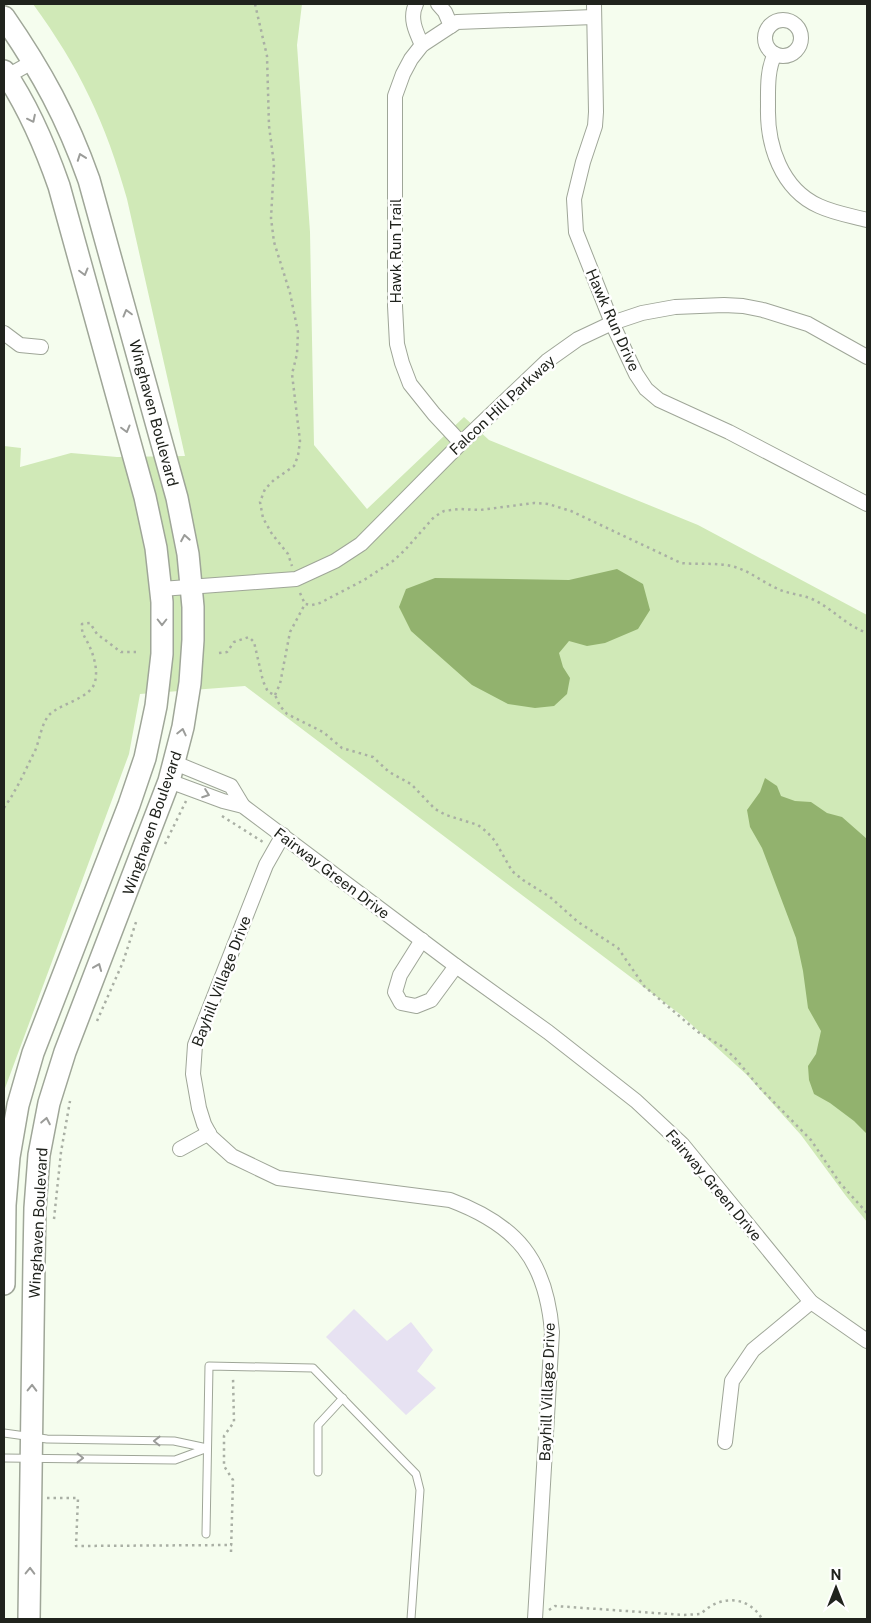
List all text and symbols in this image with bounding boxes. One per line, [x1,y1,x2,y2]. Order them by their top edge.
one-way arrow [25,114,36,123]
one-way arrow [77,153,87,162]
street label: Hawk Run Trail [387,198,404,304]
street label: Hawk Run Drive [583,266,643,374]
one-way arrow [78,268,88,276]
one-way arrow [122,309,132,318]
street label: Winghaven Boulevard [126,338,182,488]
street label: Falcon Hill Parkway [446,352,558,458]
one-way arrow [121,424,131,433]
one-way arrow [181,534,191,542]
one-way arrow [157,619,167,627]
one-way arrow [176,728,187,737]
street label: Winghaven Boulevard [119,749,185,897]
one-way arrow [201,788,210,798]
street label: Fairway Green Drive [271,824,393,922]
street label: Bayhill Village Drive [188,913,254,1049]
one-way arrow [92,964,102,972]
one-way arrow [40,1117,50,1125]
street label: Fairway Green Drive [662,1126,766,1244]
street label: Winghaven Boulevard [26,1147,50,1299]
street label: Bayhill Village Drive [536,1322,558,1462]
one-way arrow [27,1383,37,1391]
one-way arrow [153,1436,161,1446]
one-way arrow [76,1453,84,1463]
north arrow [811,1563,861,1613]
one-way arrow [25,1566,35,1574]
text: N [831,1567,841,1583]

